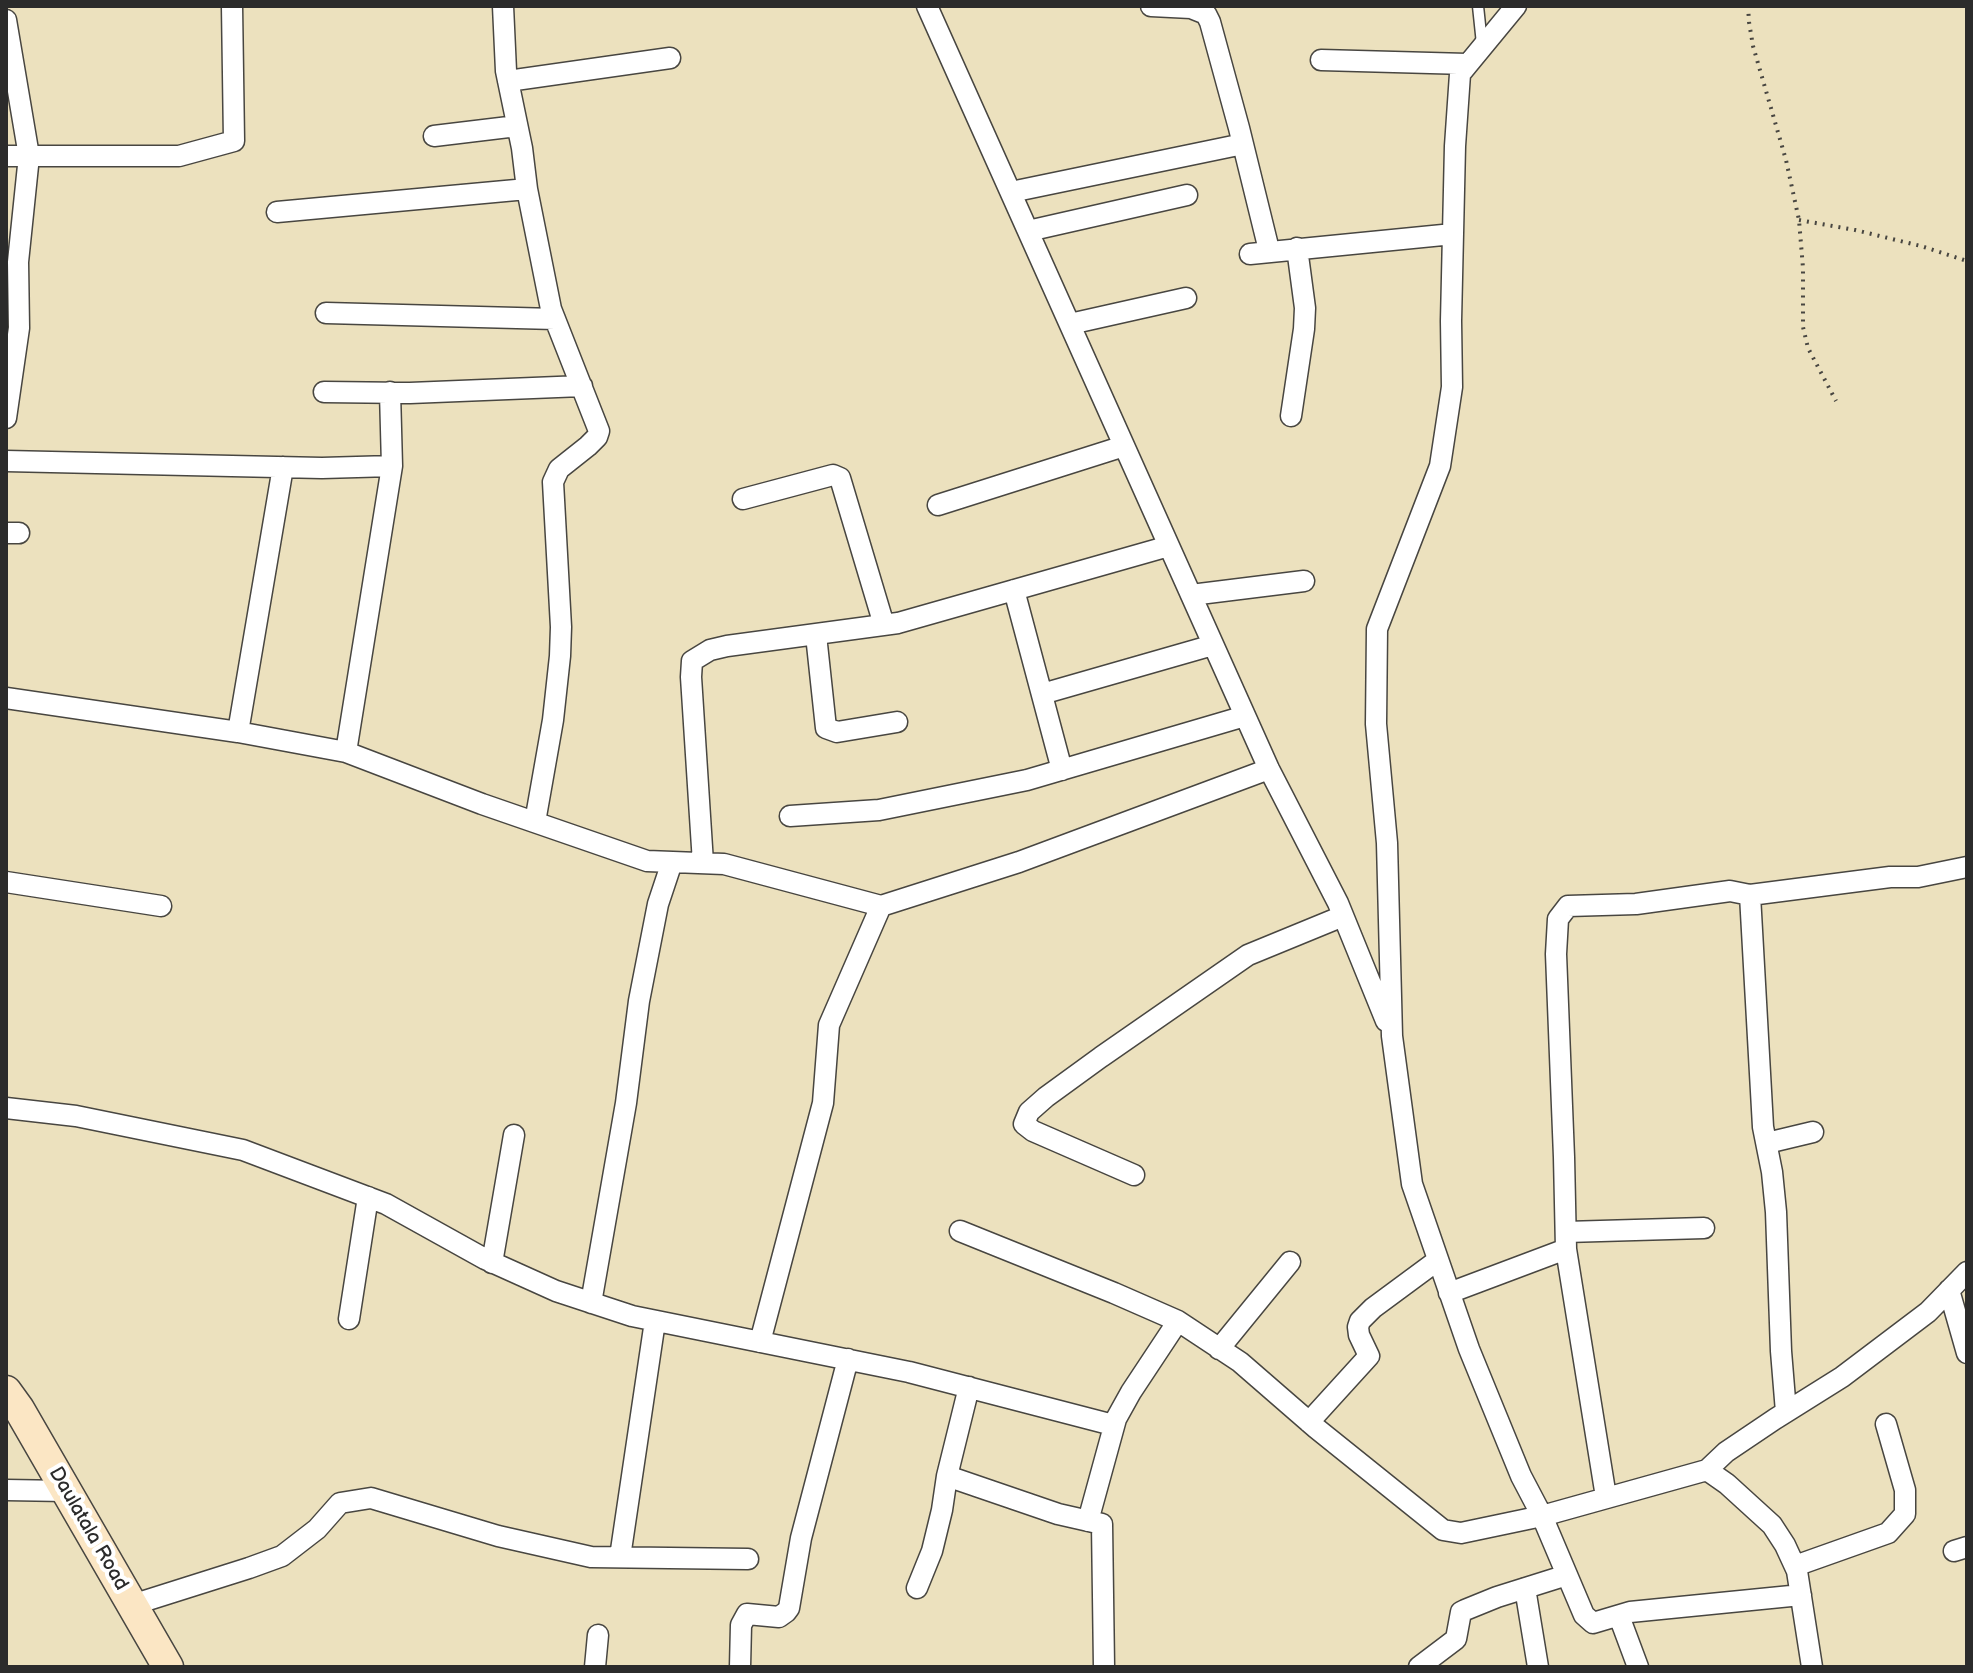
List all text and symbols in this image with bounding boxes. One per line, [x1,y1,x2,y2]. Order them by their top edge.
street label: Daulatala Road [43,1463,133,1595]

